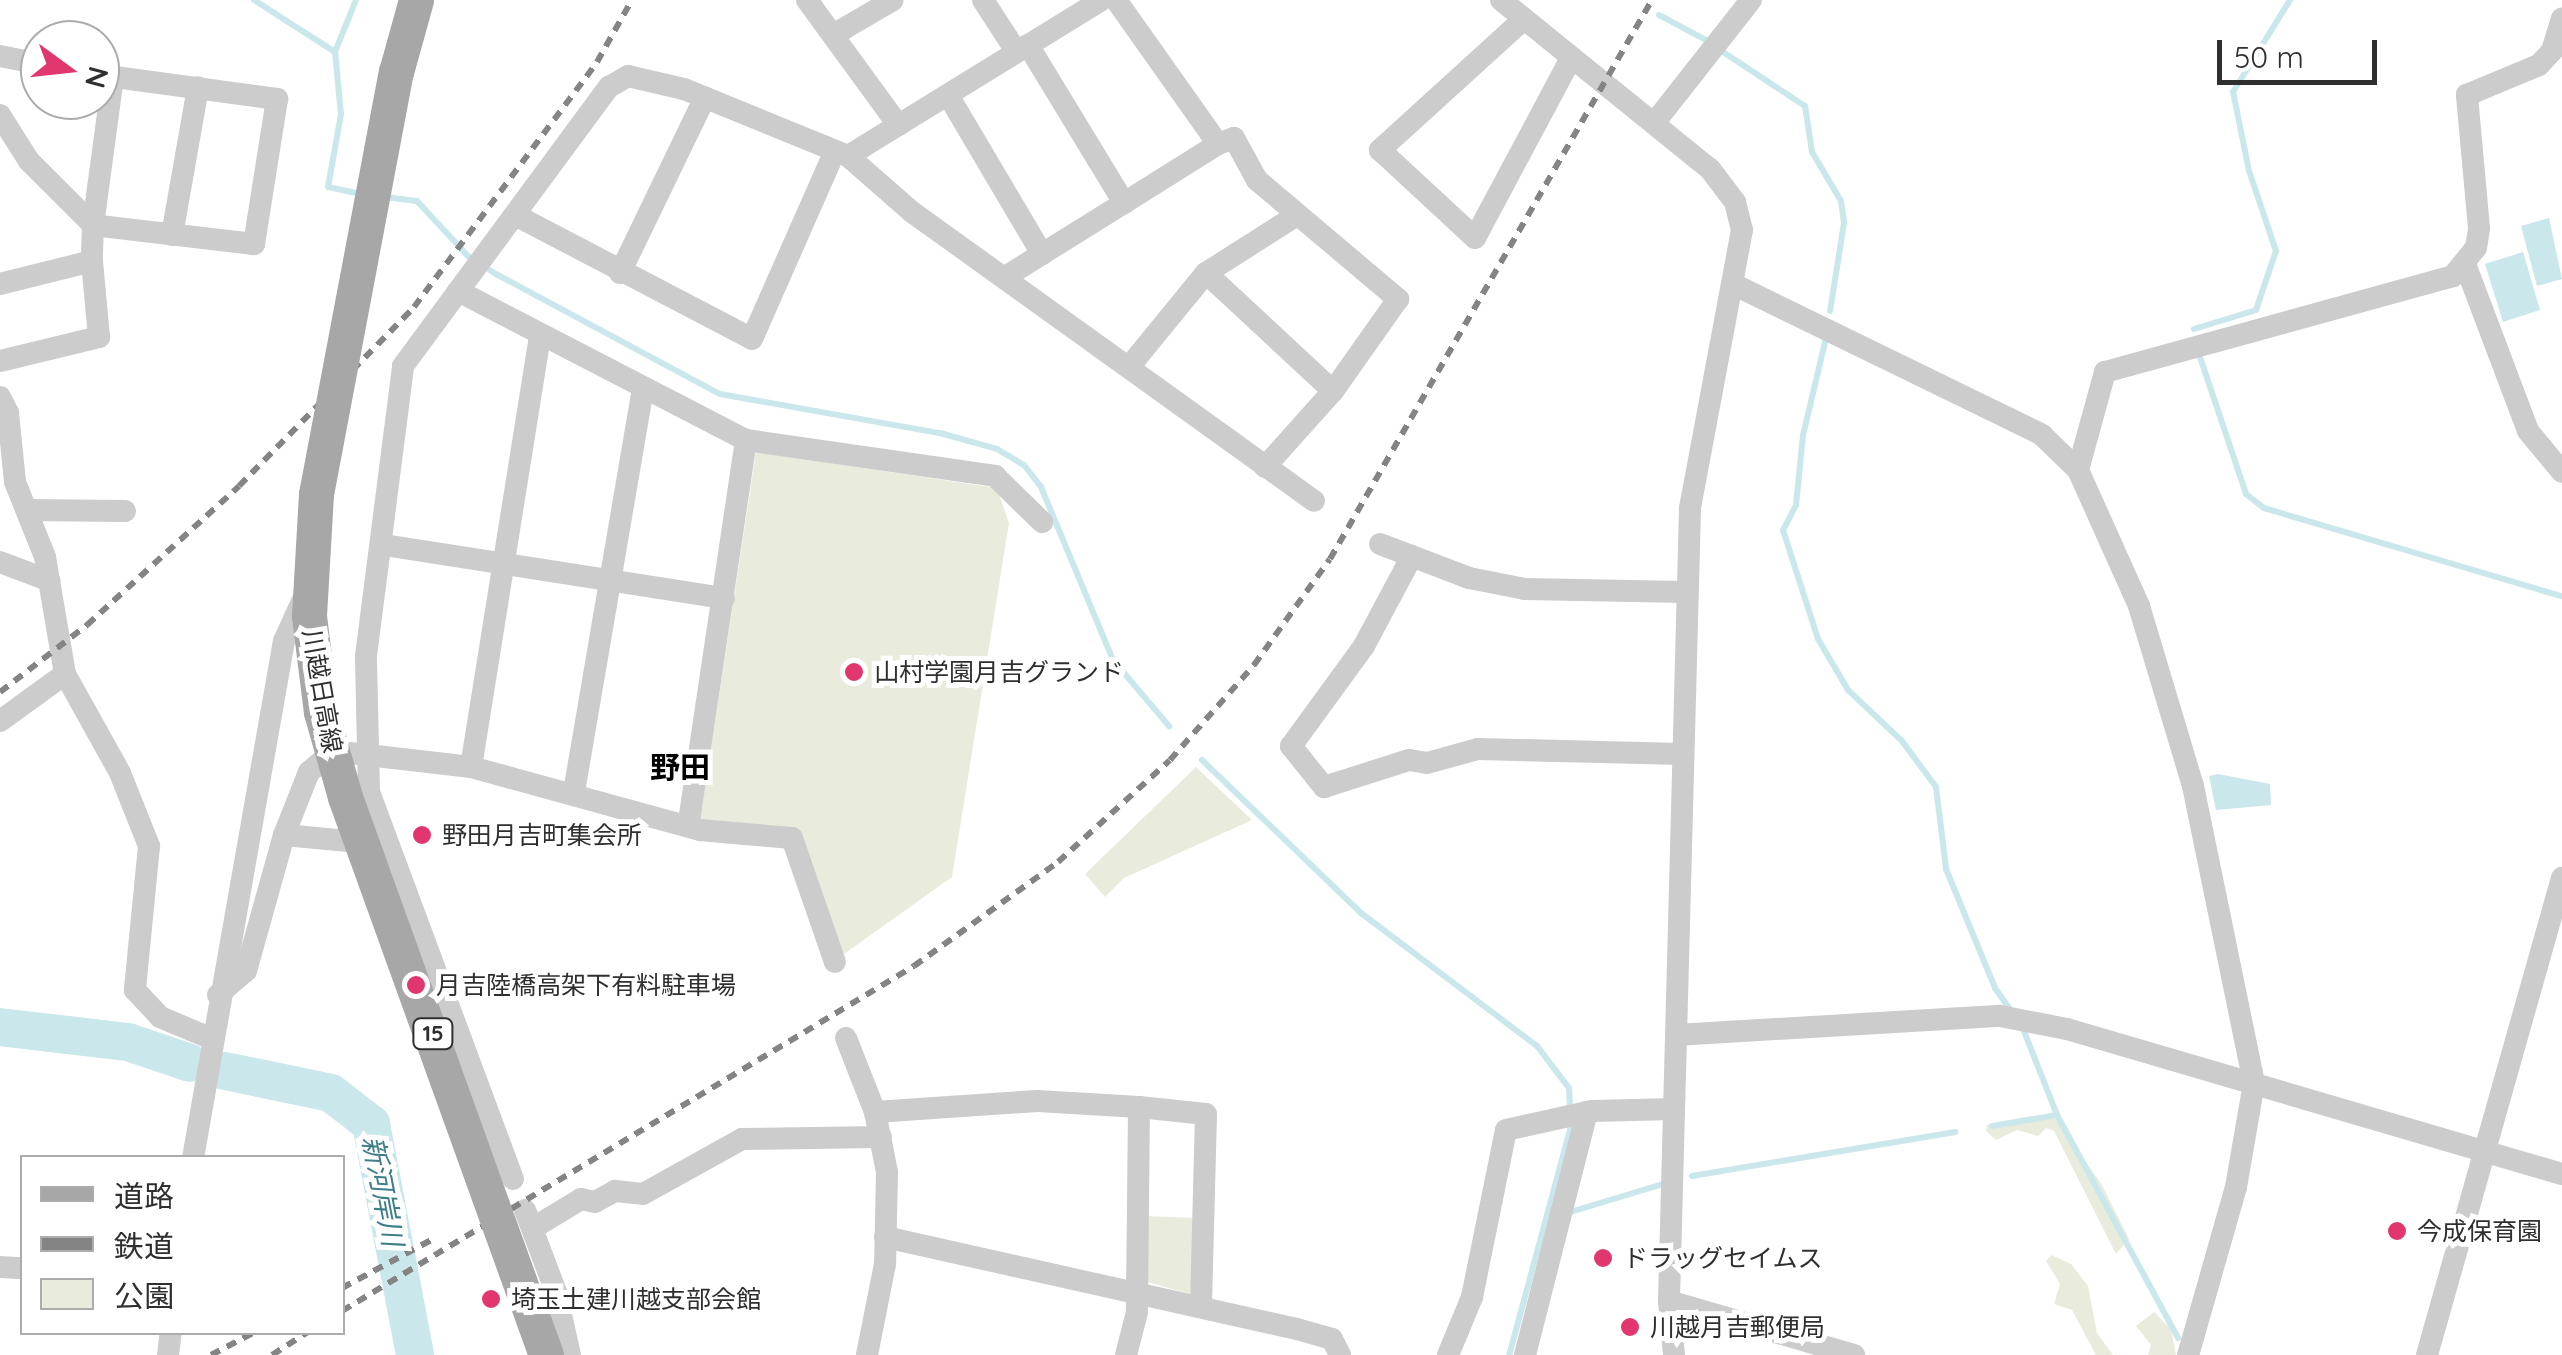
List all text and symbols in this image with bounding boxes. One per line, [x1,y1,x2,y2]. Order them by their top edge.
north arrow [20,20,120,120]
scale bar [2222,20,2382,82]
text: 50 m [2234,38,2304,76]
text: N [78,63,117,92]
street label: 川越日高線 [296,627,348,755]
place label: 山村学園月吉グランド [874,657,1124,687]
marker: 山村学園月吉グランド [843,661,865,683]
district label: 野田 [650,749,710,785]
place label: 野田月吉町集会所 [442,820,642,850]
marker: 野田月吉町集会所 [411,824,433,846]
place label: 月吉陸橋高架下有料駐車場 [436,970,736,1000]
marker: 月吉陸橋高架下有料駐車場 [405,974,427,996]
road number: 15 [410,1017,456,1051]
water label: 新河岸川 [356,1133,410,1249]
legend [20,1155,345,1335]
text: 道路 [114,1177,174,1215]
place label: 今成保育園 [2417,1216,2542,1246]
marker: 今成保育園 [2386,1220,2408,1242]
text: 鉄道 [114,1227,174,1265]
place label: ドラッグセイムス [1623,1243,1823,1273]
marker: ドラッグセイムス [1592,1247,1614,1269]
text: 公園 [114,1277,174,1315]
place label: 埼玉土建川越支部会館 [511,1284,761,1314]
marker: 埼玉土建川越支部会館 [480,1288,502,1310]
place label: 川越月吉郵便局 [1650,1312,1825,1342]
marker: 川越月吉郵便局 [1619,1316,1641,1338]

